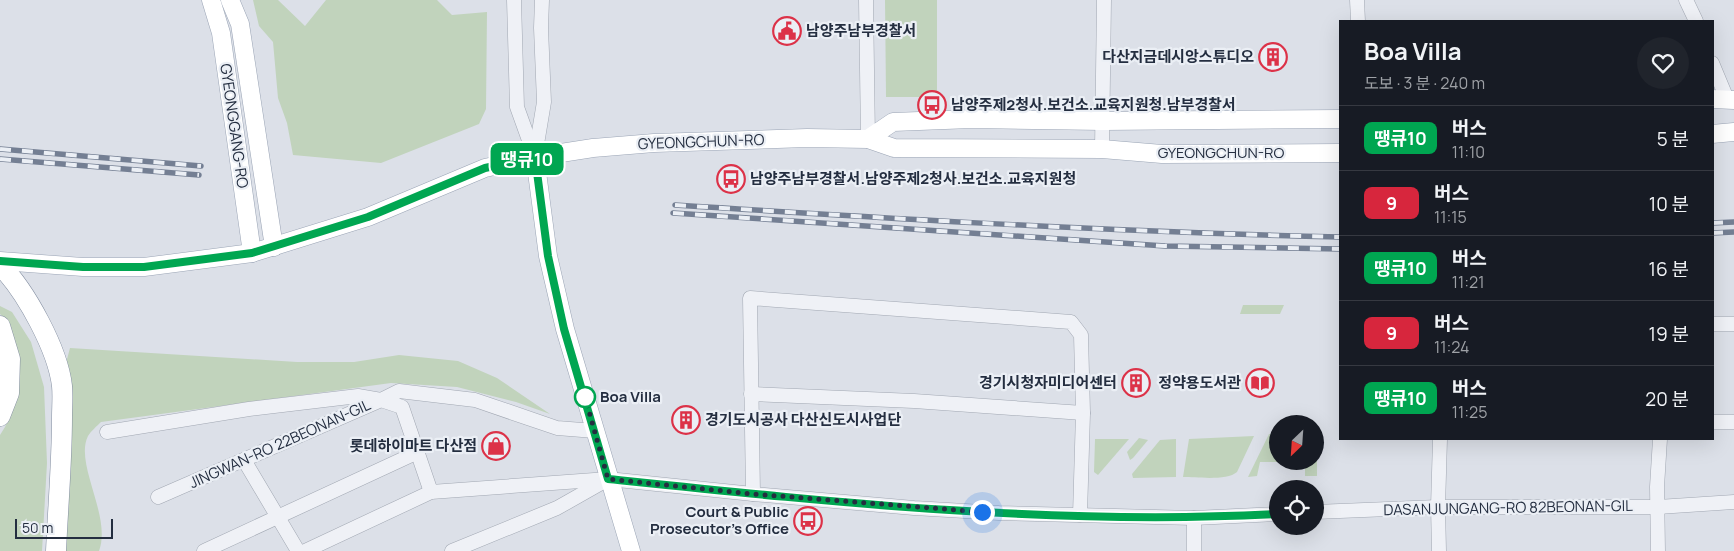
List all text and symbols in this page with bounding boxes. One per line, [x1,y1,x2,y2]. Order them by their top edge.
public building icon: 남양주남부경찰서 [772,16,802,46]
place label: 남양주남부경찰서 [806,20,916,41]
text: Boa Villa [1364,34,1462,67]
button: heart [1637,37,1689,89]
building icon: 다산지금데시앙스튜디오 [1258,42,1288,72]
place label: 다산지금데시앙스튜디오 [1102,46,1254,67]
street label: GYEONGGANG-RO [215,62,254,190]
text: 도보 · 3 분 · 240 m [1364,72,1485,94]
bus stop icon: 남양주제2청사.보건소.교육지원청.남부경찰서 [917,90,947,120]
place label: 남양주제2청사.보건소.교육지원청.남부경찰서 [951,94,1236,115]
text: 버스 [1452,115,1487,141]
text: 땡큐10 [1374,126,1427,150]
text: 5 분 [1657,126,1689,152]
street label: GYEONGCHUN-RO [637,129,765,154]
text: 11:10 [1452,141,1485,163]
street label: GYEONGCHUN-RO [1158,142,1284,163]
line badge: 땡큐10 [492,143,562,175]
text: 땡큐10 [501,147,553,171]
bus stop icon: 남양주남부경찰서.남양주제2청사.보건소.교육지원청 [716,164,746,194]
place label: 남양주남부경찰서.남양주제2청사.보건소.교육지원청 [750,168,1076,189]
text: 버스 [1434,180,1469,206]
text: 9 [1386,191,1397,215]
text: 10 분 [1649,191,1689,217]
text: 11:15 [1434,206,1467,228]
text: 버스 [1452,245,1487,271]
text: 땡큐10 [1374,256,1427,280]
text: 16 분 [1649,256,1689,282]
text: 11:21 [1452,271,1484,293]
text: 버스 [1434,310,1469,336]
text: 9 [1386,321,1397,345]
text: 19 분 [1649,321,1689,347]
text: 11:24 [1434,336,1470,358]
building icon: 경기시청자미디어센터 [1121,368,1151,398]
library icon: 정약용도서관 [1245,368,1275,398]
place label: 경기시청자미디어센터 [979,372,1117,393]
place label: 정약용도서관 [1158,372,1241,393]
text: 버스 [1452,375,1487,401]
marker: Boa Villa [574,386,596,408]
place label: Boa Villa [600,386,661,407]
text: 땡큐10 [1374,386,1427,410]
text: 20 분 [1645,386,1689,412]
street label: JINGWAN-RO 22BEONAN-GIL [186,394,374,493]
text: 11:25 [1452,401,1487,423]
building icon: 경기도시공사 다산신도시사업단 [671,405,701,435]
place label: 경기도시공사 다산신도시사업단 [705,409,901,430]
north arrow [1269,415,1324,470]
map controls [1269,415,1324,535]
shop icon: 롯데하이마트 다산점 [481,431,511,461]
place label: 롯데하이마트 다산점 [350,435,477,456]
button: locate [1269,480,1324,535]
street label: DASANJUNGANG-RO 82BEONAN-GIL [1383,495,1633,520]
your location [970,500,995,525]
place label: Court & Public Prosecutor's Office [650,501,789,539]
bus stop icon: Court & Public Prosecutor's Office [793,506,823,536]
scale bar [15,516,112,539]
text: 50 m [22,518,53,537]

